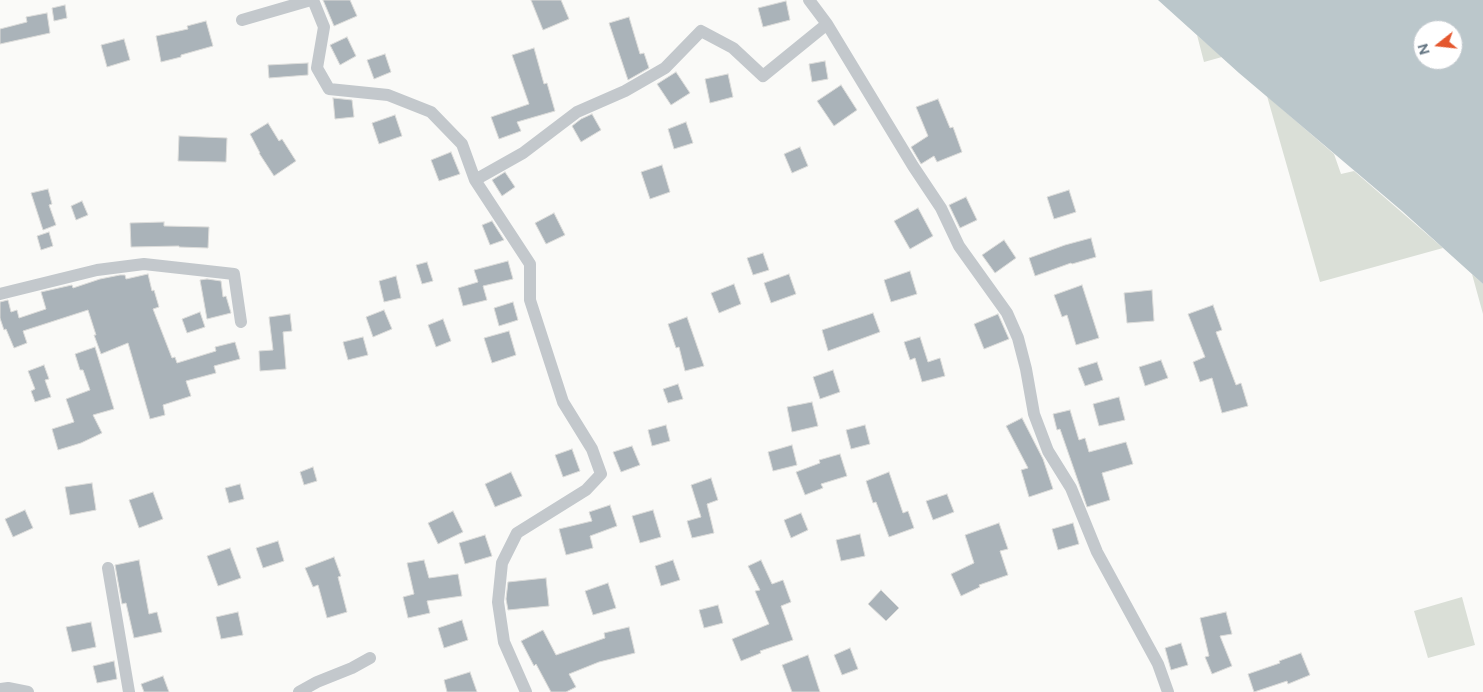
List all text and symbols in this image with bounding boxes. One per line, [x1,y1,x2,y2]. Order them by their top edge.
north arrow [1413,20,1463,70]
text: N [1414,41,1434,57]

